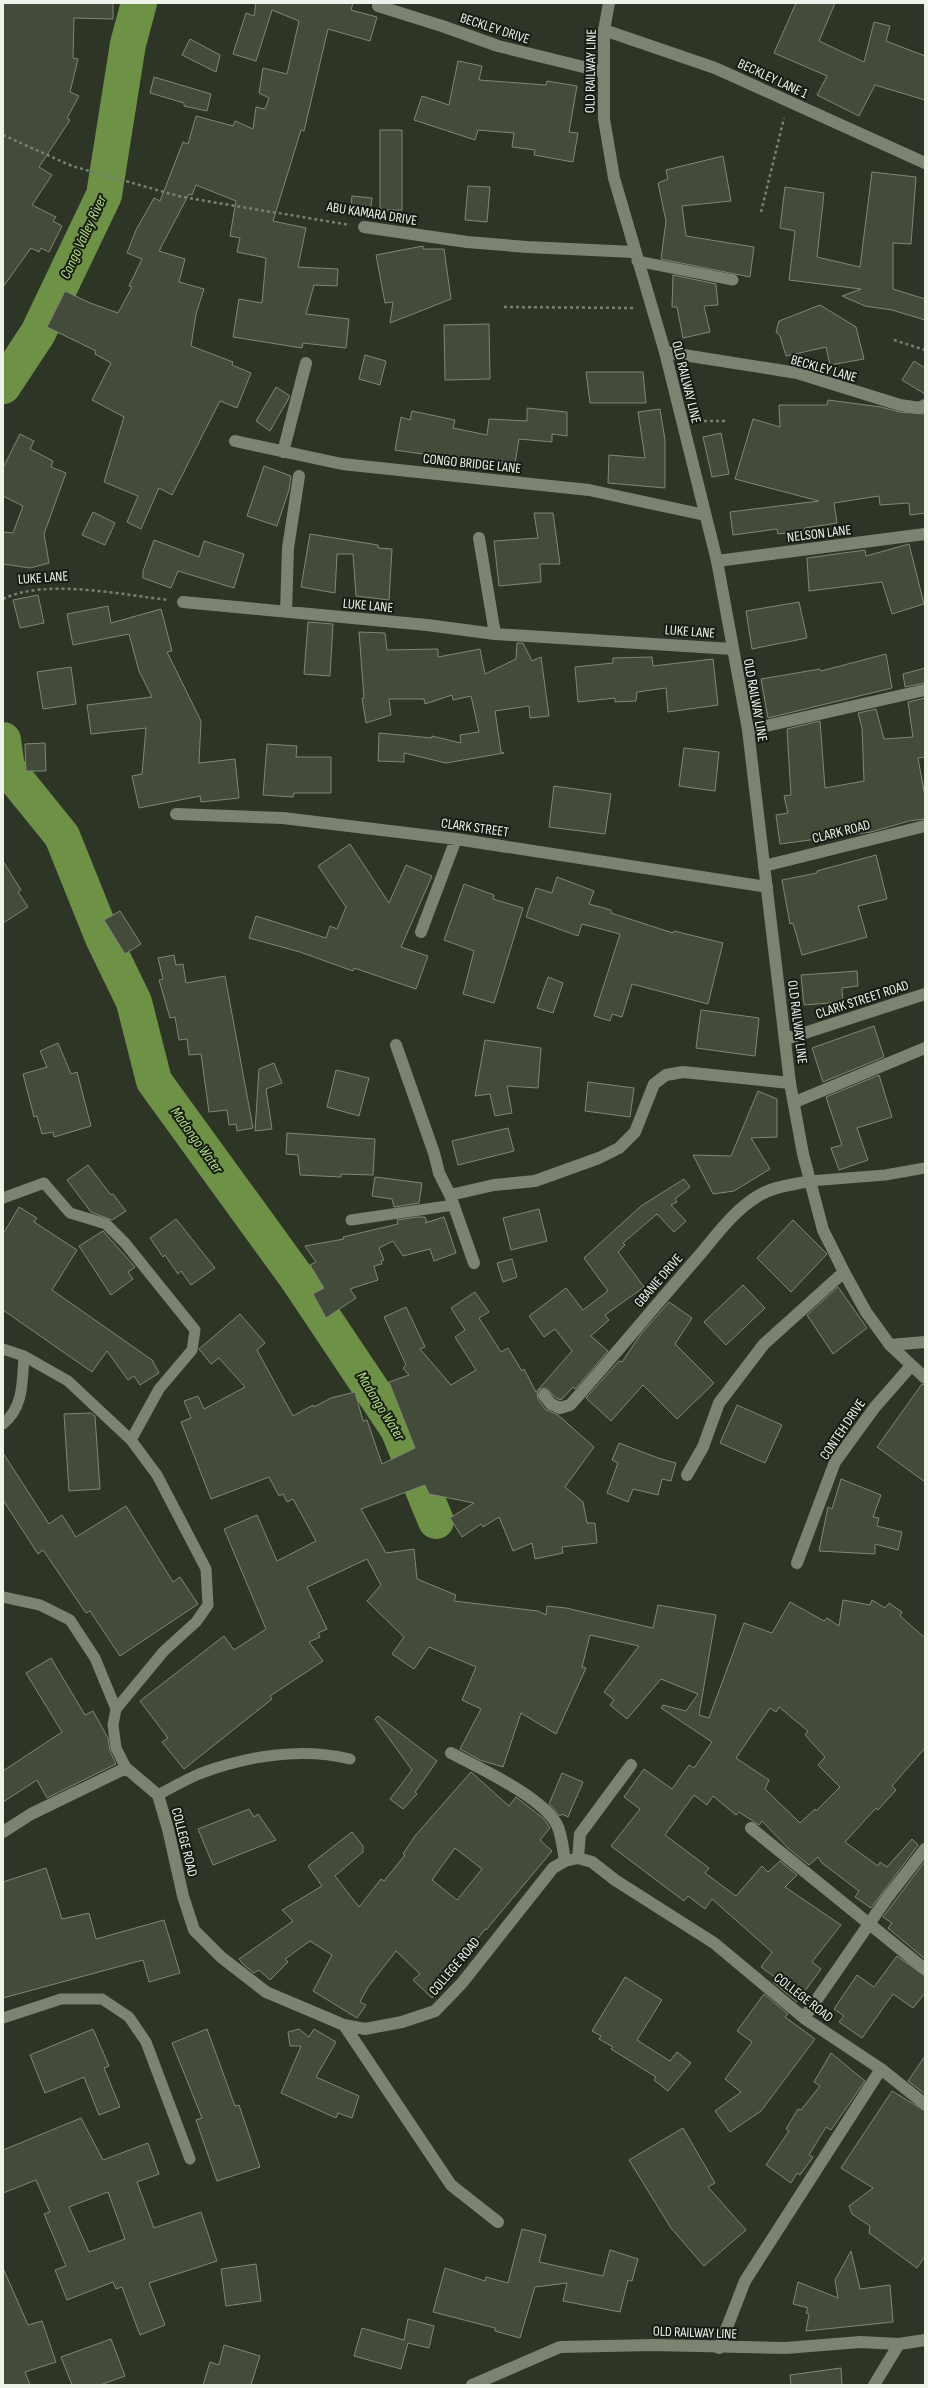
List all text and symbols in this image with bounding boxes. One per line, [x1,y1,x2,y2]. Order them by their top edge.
street label: BECKLEY DRIVE [458,9,532,48]
street label: OLD RAILWAY LINE [581,29,600,113]
street label: BECKLEY LANE 1 [735,55,811,102]
water label: Congo Valley River [56,191,112,282]
street label: ABU KAMARA DRIVE [325,198,418,229]
street label: OLD RAILWAY LINE [668,339,705,425]
street label: BECKLEY LANE [789,351,859,386]
street label: CONGO BRIDGE LANE [422,450,522,477]
street label: NELSON LANE [786,521,852,546]
street label: LUKE LANE [17,567,69,588]
street label: LUKE LANE [342,595,394,616]
street label: LUKE LANE [664,621,716,642]
street label: OLD RAILWAY LINE [740,657,771,743]
street label: CLARK STREET [440,814,510,841]
street label: CLARK ROAD [810,816,872,847]
street label: CLARK STREET ROAD [814,976,911,1023]
street label: OLD RAILWAY LINE [784,979,811,1065]
water label: Madongo Water [166,1103,228,1178]
street label: GBANIE DRIVE [631,1250,686,1311]
water label: Madongo Water [352,1368,410,1445]
street label: CONTEH DRIVE [816,1395,869,1463]
street label: COLLEGE ROAD [168,1806,201,1879]
street label: COLLEGE ROAD [425,1934,484,1999]
street label: COLLEGE ROAD [771,1969,837,2026]
street label: OLD RAILWAY LINE [653,2323,738,2342]

